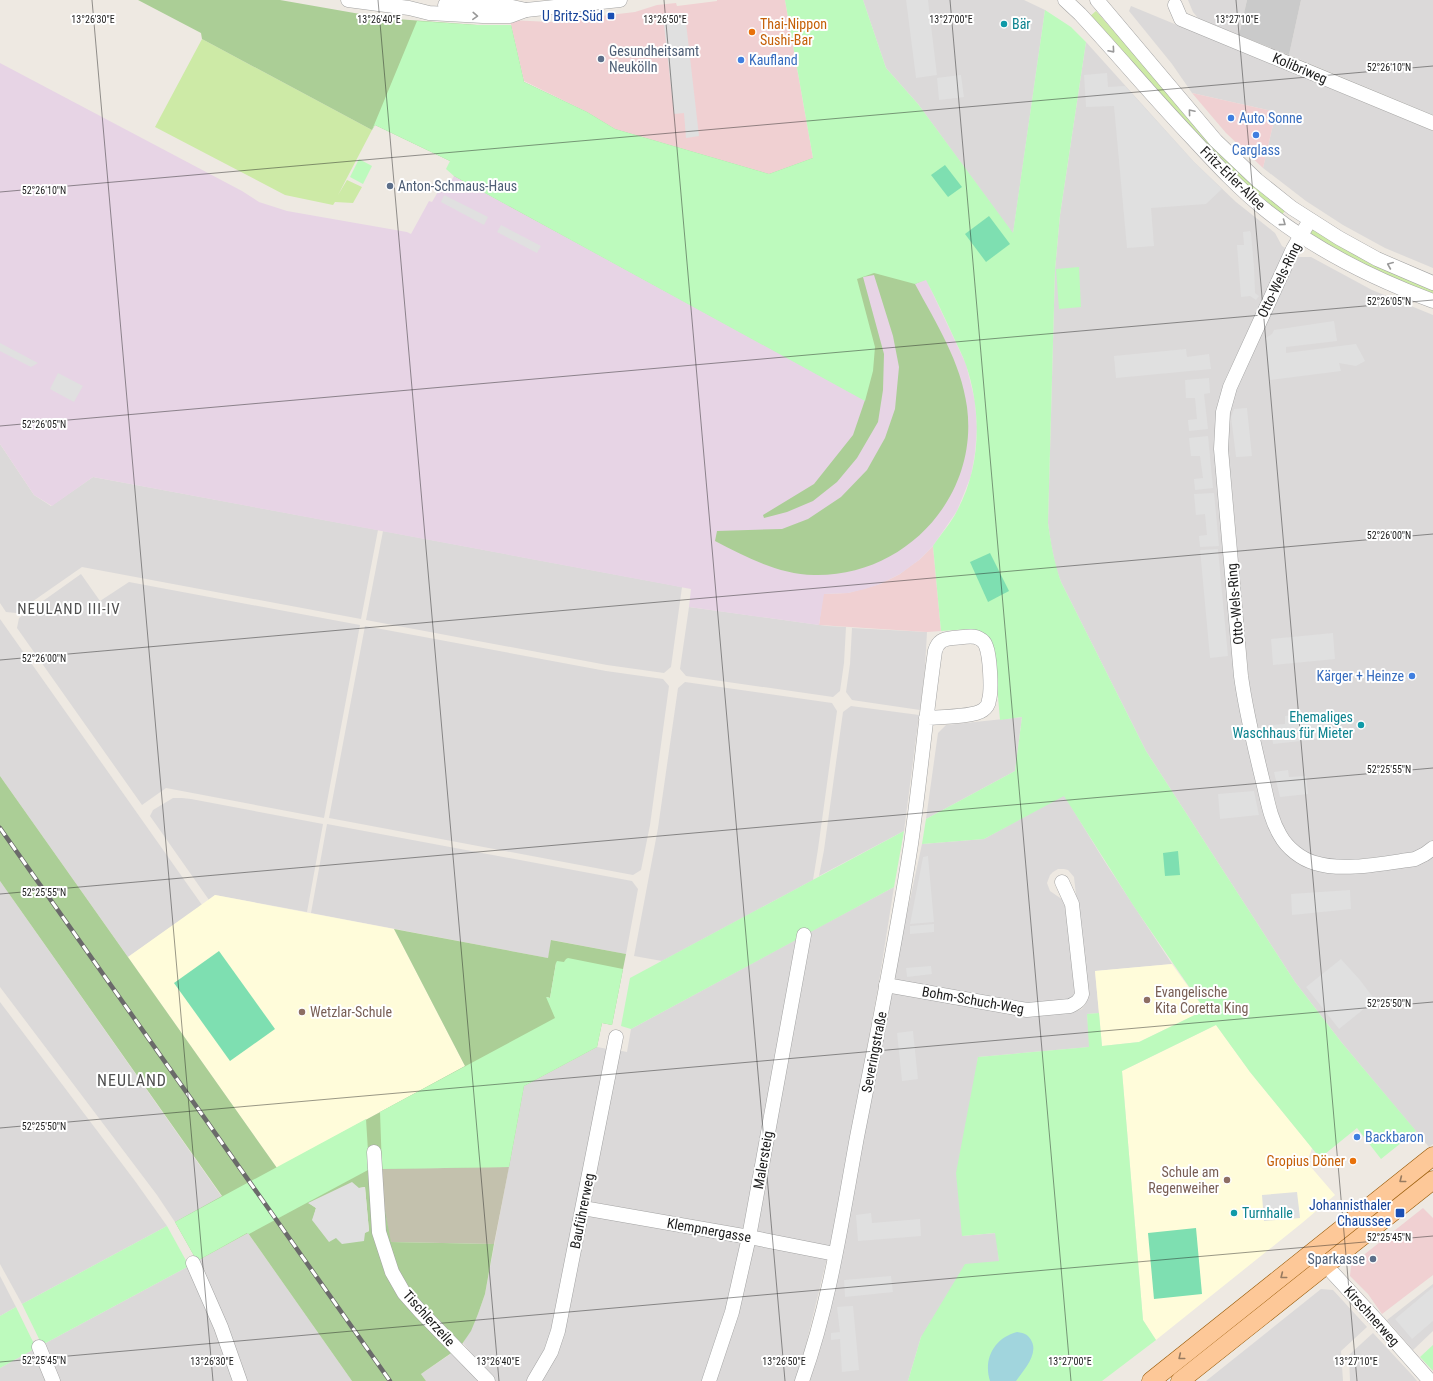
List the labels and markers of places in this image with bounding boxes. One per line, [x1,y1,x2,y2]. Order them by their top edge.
place label: U Britz-Süd [542,8,603,24]
marker: U Britz-Süd [606,11,616,21]
place label: Thai-Nippon Sushi-Bar [760,16,827,48]
place label: Bär [1012,16,1031,32]
marker: Bär [999,19,1009,29]
marker: Thai-Nippon Sushi-Bar [747,27,757,37]
place label: Gesundheitsamt Neukölln [609,43,699,75]
place label: Kaufland [749,52,798,68]
marker: Gesundheitsamt Neukölln [596,54,606,64]
marker: Kaufland [736,55,746,65]
place label: Auto Sonne [1239,110,1303,126]
marker: Auto Sonne [1226,113,1236,123]
marker: Carglass [1251,130,1261,140]
place label: Carglass [1232,142,1280,158]
place label: Anton-Schmaus-Haus [398,178,517,194]
marker: Anton-Schmaus-Haus [385,181,395,191]
place label: Kärger + Heinze [1317,668,1404,684]
marker: Kärger + Heinze [1407,671,1417,681]
place label: Ehemaliges Waschhaus für Mieter [1232,709,1353,741]
marker: Ehemaliges Waschhaus für Mieter [1356,720,1366,730]
place label: Evangelische Kita Coretta King [1155,984,1248,1016]
marker: Evangelische Kita Coretta King [1142,995,1152,1005]
place label: Wetzlar-Schule [310,1004,392,1020]
marker: Wetzlar-Schule [297,1007,307,1017]
place label: Backbaron [1365,1129,1424,1145]
marker: Backbaron [1352,1132,1362,1142]
place label: Gropius Döner [1266,1153,1345,1169]
marker: Gropius Döner [1348,1156,1358,1166]
place label: Schule am Regenweiher [1148,1164,1219,1196]
marker: Schule am Regenweiher [1222,1175,1232,1185]
place label: Johannisthaler Chaussee [1309,1197,1391,1229]
place label: Turnhalle [1242,1205,1293,1221]
marker: Johannisthaler Chaussee [1394,1207,1406,1219]
marker: Turnhalle [1229,1208,1239,1218]
place label: Sparkasse [1308,1251,1365,1267]
marker: Sparkasse [1368,1254,1378,1264]

